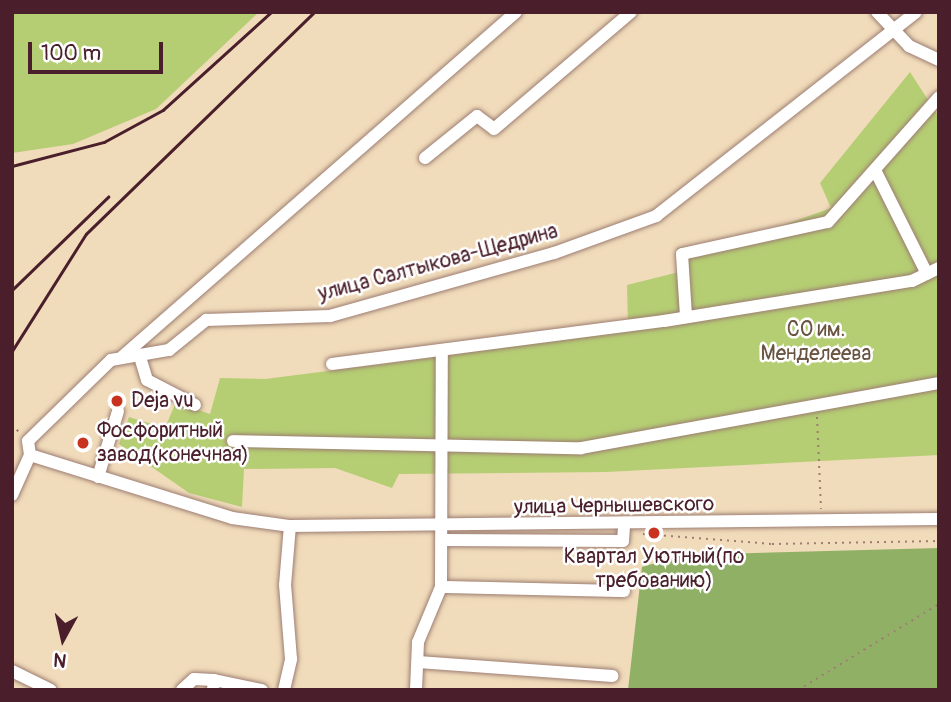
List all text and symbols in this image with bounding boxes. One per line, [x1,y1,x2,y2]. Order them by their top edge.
scale bar [32,28,166,72]
text: 100 m [41,40,101,67]
street label: улица Салтыкова-Щедрина [315,219,561,307]
park label: СО им. Менделеева [761,317,871,367]
place label: Deja vu [131,388,194,414]
marker: Deja vu [109,393,125,409]
place label: Фосфоритный завод(конечная) [97,418,249,468]
marker: Фосфоритный завод(конечная) [75,435,91,451]
street label: улица Чернышевского [514,492,714,520]
marker: Квартал Уютный(по требованию) [646,525,662,541]
place label: Квартал Уютный(по требованию) [564,544,744,594]
north arrow [28,604,98,674]
text: N [52,647,68,673]

